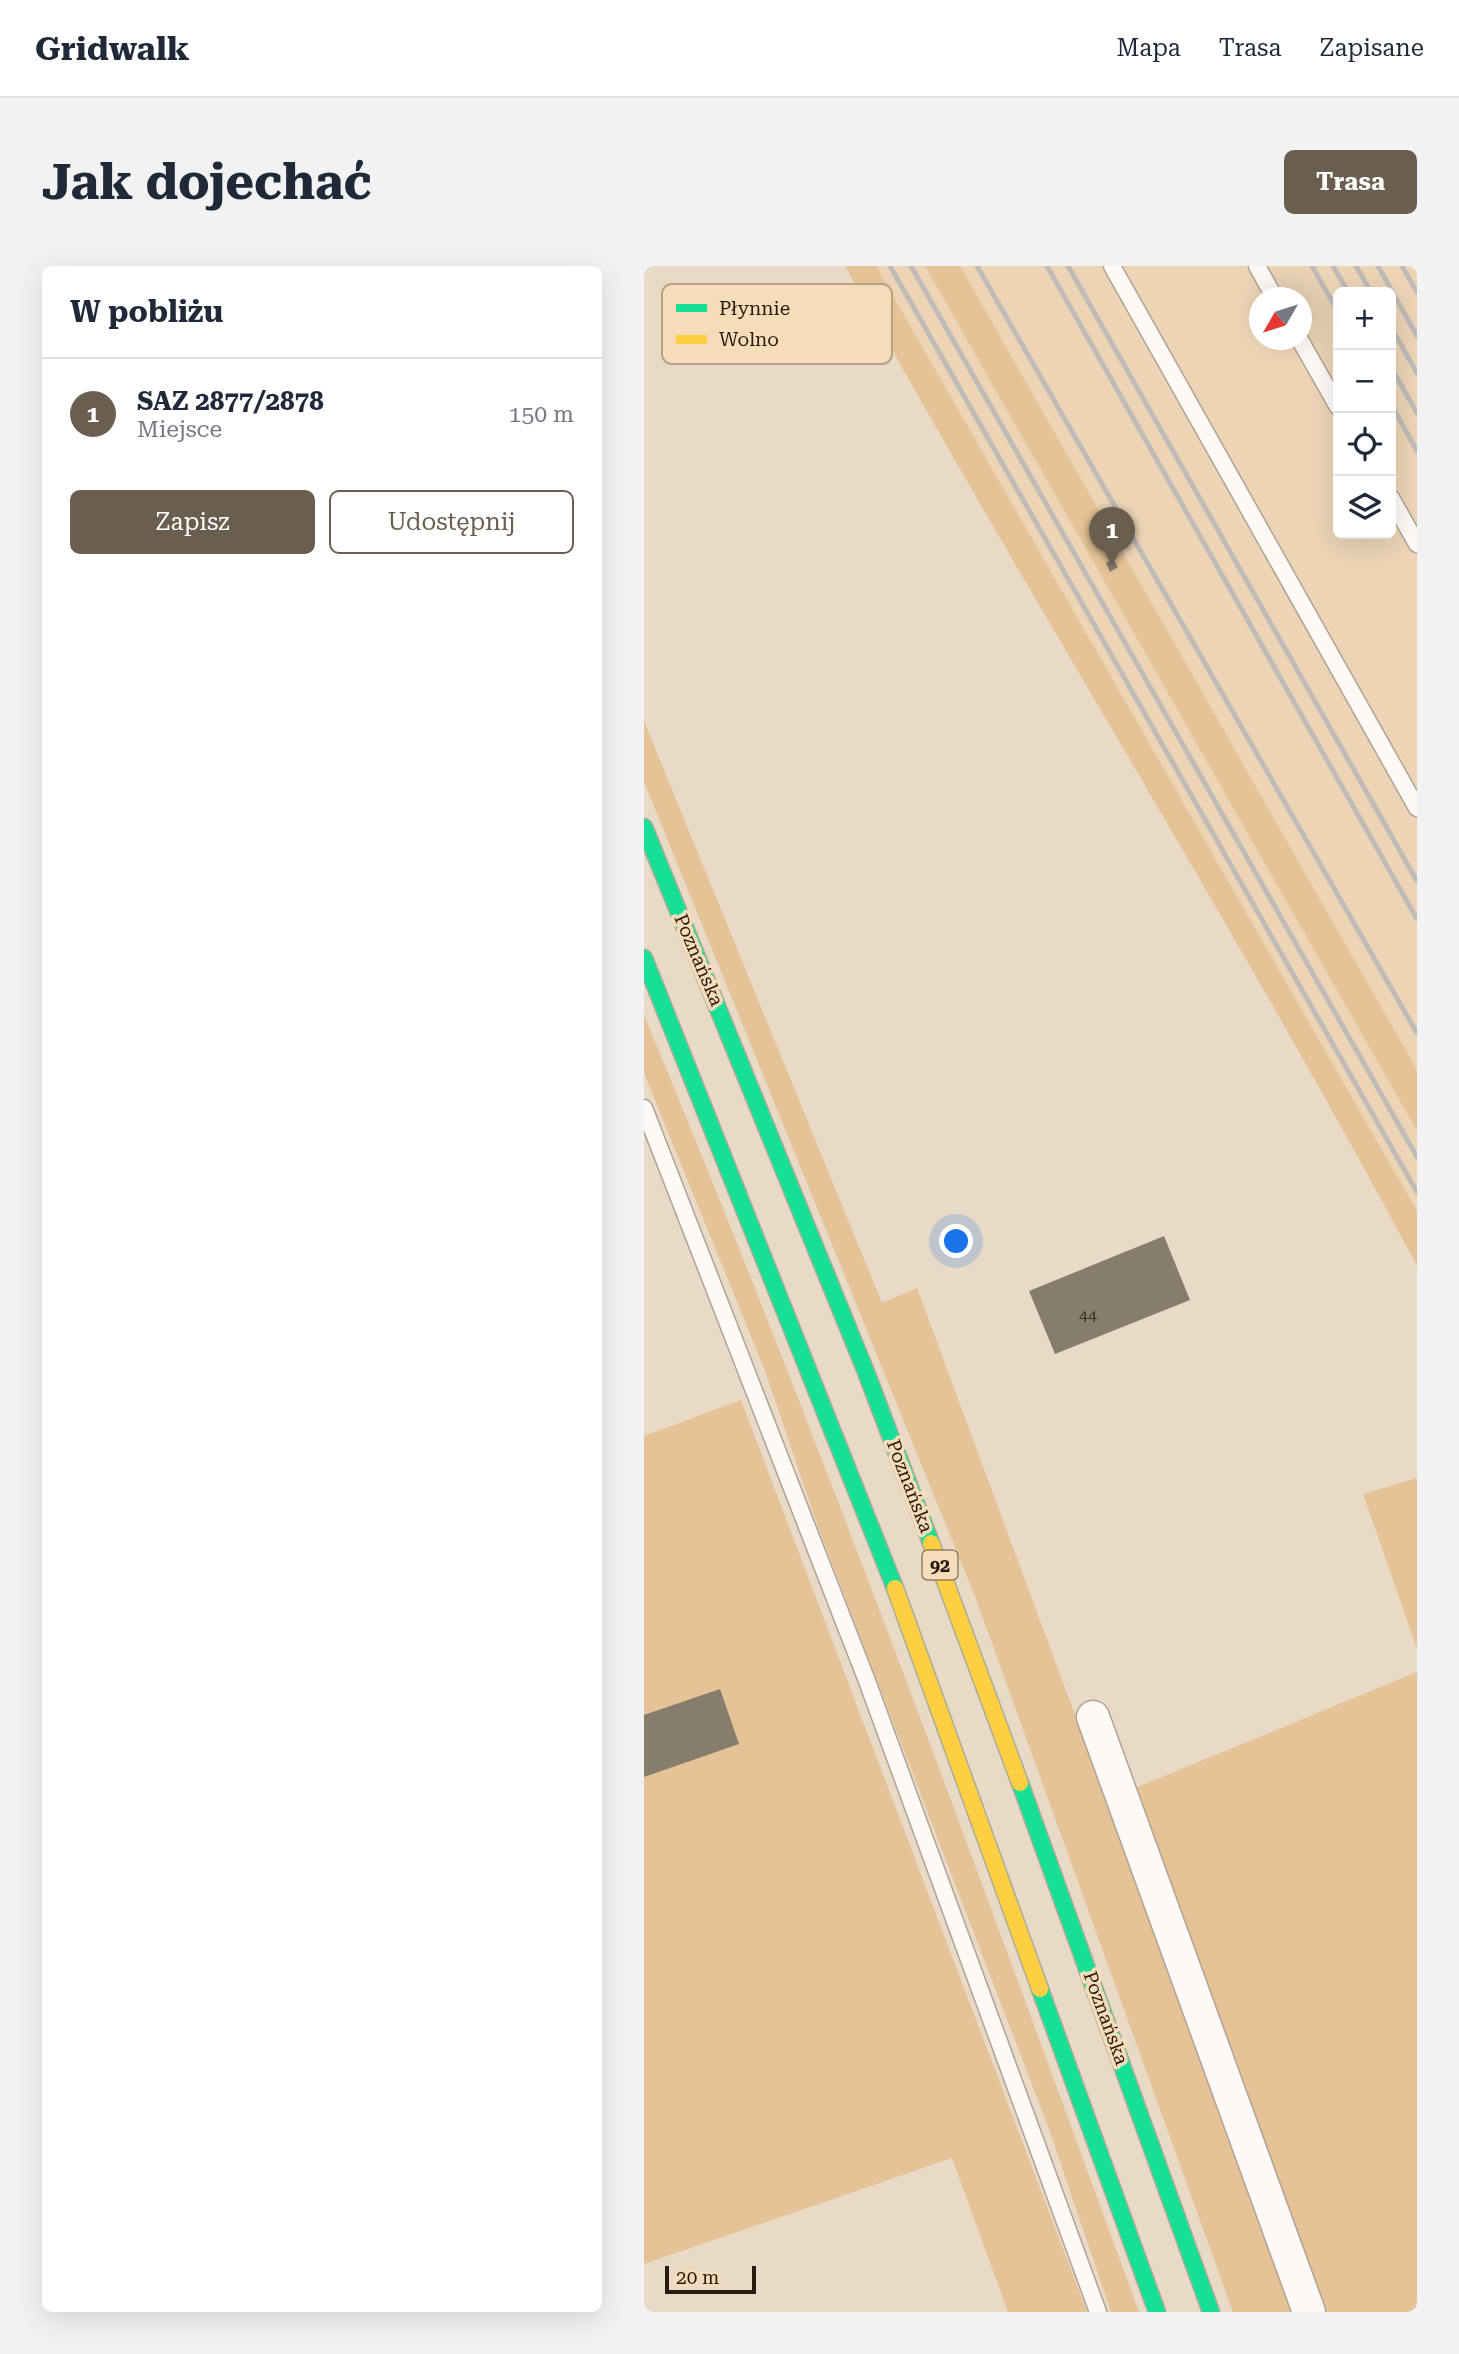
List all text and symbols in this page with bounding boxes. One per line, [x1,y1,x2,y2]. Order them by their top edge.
text: Gridwalk [35,29,189,68]
text: Mapa [1117,34,1181,62]
text: Trasa [1219,34,1281,62]
text: Zapisane [1319,34,1424,62]
button: Trasa [1284,150,1417,214]
text: Jak dojechać [42,154,372,211]
legend [662,284,892,364]
north arrow [1249,287,1312,350]
map controls [1333,287,1396,539]
button: + [1333,287,1396,350]
text: W pobliżu [70,294,223,329]
text: Płynnie [719,297,790,320]
text: Wolno [719,328,779,351]
button: − [1333,350,1396,413]
text: SAZ 2877/2878 [137,386,324,416]
text: 1 [87,401,99,428]
text: 150 m [509,401,574,428]
button: locate [1333,413,1396,476]
text: Miejsce [137,416,222,443]
button: layers [1333,476,1396,539]
button: Zapisz [70,490,315,554]
button: Udostępnij [329,490,574,554]
pin: 1 [1089,507,1135,565]
street label: Poznańska [669,910,729,1010]
your location [939,1224,973,1258]
house number: 44 [1079,1306,1097,1325]
street label: Poznańska [882,1436,939,1536]
road number: 92 [922,1550,958,1580]
street label: Poznańska [1078,1968,1134,2069]
scale bar [665,2263,756,2295]
text: 20 m [676,2266,719,2289]

